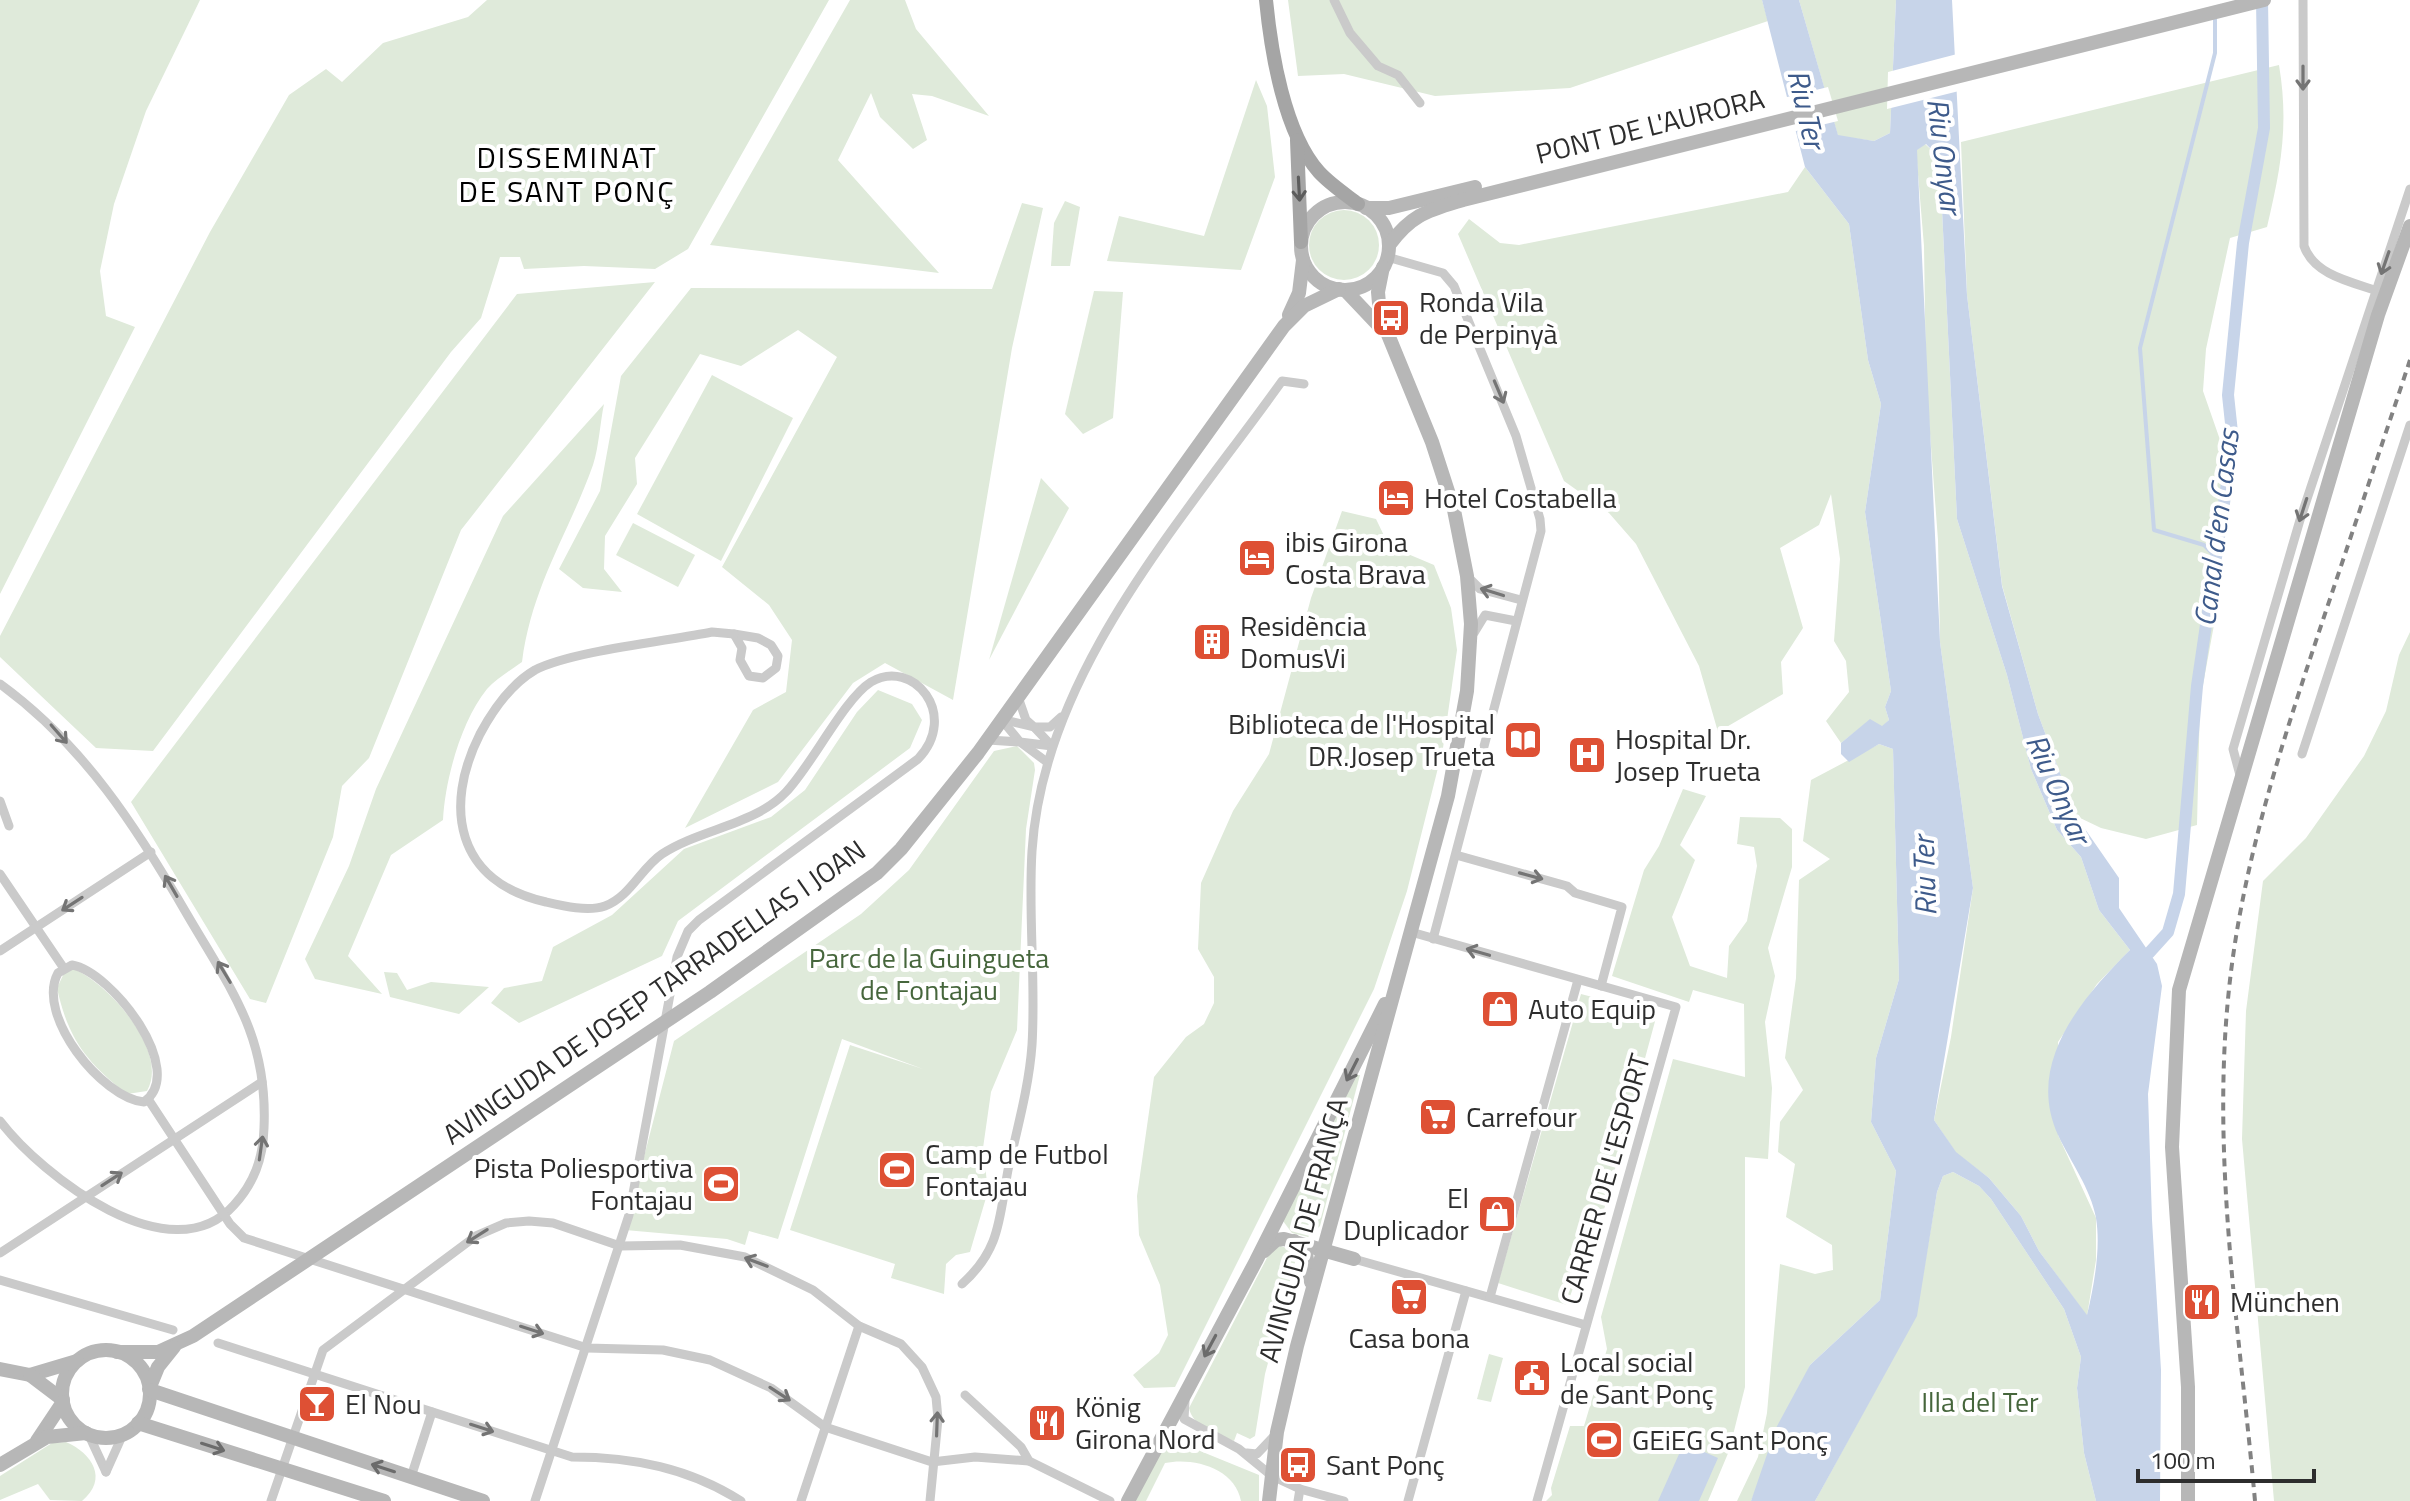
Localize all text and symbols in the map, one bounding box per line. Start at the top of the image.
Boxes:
one-way arrow [2295,64,2311,91]
water label: Riu Ter [1776,65,1839,156]
street label: PONT DE L'AURORA [1531,76,1769,175]
water label: Riu Onyar [1915,96,1975,220]
district label: DISSEMINAT DE SANT PONÇ [458,134,676,214]
one-way arrow [1292,175,1307,202]
one-way arrow [2376,250,2391,275]
place label: Ronda Vila de Perpinyà [1419,280,1558,355]
bus stop icon: Ronda Vila de Perpinyà [1370,297,1412,339]
one-way arrow [1492,379,1507,404]
water label: Canal d'en Casas [2181,425,2251,629]
place label: Hotel Costabella [1424,476,1616,519]
hotel icon: Hotel Costabella [1375,477,1417,519]
one-way arrow [2295,497,2310,522]
place label: ibis Girona Costa Brava [1285,520,1426,595]
hotel icon: ibis Girona Costa Brava [1236,537,1278,579]
one-way arrow [1480,584,1505,598]
place label: Residència DomusVi [1240,604,1367,679]
building icon: Residència DomusVi [1191,621,1233,663]
place label: Biblioteca de l'Hospital DR.Josep Trueta [1228,702,1495,777]
place label: Hospital Dr. Josep Trueta [1615,717,1761,792]
library icon: Biblioteca de l'Hospital DR.Josep Trueta [1502,719,1544,761]
one-way arrow [50,724,68,744]
water label: Riu Onyar [2014,726,2105,854]
hospital icon: Hospital Dr. Josep Trueta [1566,734,1608,776]
street label: AVINGUDA DE JOSEP TARRADELLAS I JOAN [433,828,874,1155]
water label: Riu Ter [1900,832,1948,917]
one-way arrow [1517,869,1543,884]
one-way arrow [163,874,178,898]
one-way arrow [61,896,83,912]
park label: Parc de la Guingueta de Fontajau [809,936,1049,1011]
one-way arrow [1466,944,1492,959]
one-way arrow [216,961,232,984]
place label: Auto Equip [1528,987,1656,1030]
shop icon: Auto Equip [1479,988,1521,1030]
street label: CARRER DE L'ESPORT [1548,1048,1661,1309]
one-way arrow [1344,1058,1359,1082]
street label: AVINGUDA DE FRANÇA [1246,1092,1359,1367]
place label: Carrefour [1466,1095,1577,1138]
supermarket icon: Carrefour [1417,1096,1459,1138]
place label: Camp de Futbol Fontajau [925,1132,1109,1207]
one-way arrow [254,1136,269,1162]
place label: Pista Poliesportiva Fontajau [474,1146,693,1221]
sports icon: Camp de Futbol Fontajau [876,1149,918,1191]
sports icon: Pista Poliesportiva Fontajau [700,1163,742,1205]
one-way arrow [100,1170,123,1186]
place label: El Duplicador [1343,1176,1469,1251]
shop icon: El Duplicador [1476,1193,1518,1235]
one-way arrow [466,1229,489,1245]
one-way arrow [744,1254,769,1268]
supermarket icon: Casa bona [1388,1276,1430,1318]
place label: München [2230,1280,2340,1323]
restaurant icon: München [2181,1281,2223,1323]
place label: Casa bona [1348,1316,1470,1359]
one-way arrow [519,1323,544,1338]
one-way arrow [1201,1333,1217,1357]
place label: Local social de Sant Ponç [1560,1340,1714,1415]
public building icon: Local social de Sant Ponç [1511,1357,1553,1399]
park label: Illa del Ter [1921,1380,2039,1423]
place label: El Nou [345,1382,422,1425]
bar icon: El Nou [296,1383,338,1425]
place label: König Girona Nord [1075,1385,1216,1460]
one-way arrow [768,1386,790,1403]
restaurant icon: König Girona Nord [1026,1402,1068,1444]
one-way arrow [930,1411,945,1438]
place label: GEiEG Sant Ponç [1632,1418,1828,1461]
sports icon: GEiEG Sant Ponç [1583,1419,1625,1461]
one-way arrow [470,1422,495,1437]
scale bar [2138,1433,2314,1483]
one-way arrow [199,1440,225,1455]
text: 100 m [2150,1442,2216,1478]
place label: Sant Ponç [1326,1443,1445,1486]
bus stop icon: Sant Ponç [1277,1444,1319,1486]
one-way arrow [370,1459,395,1474]

